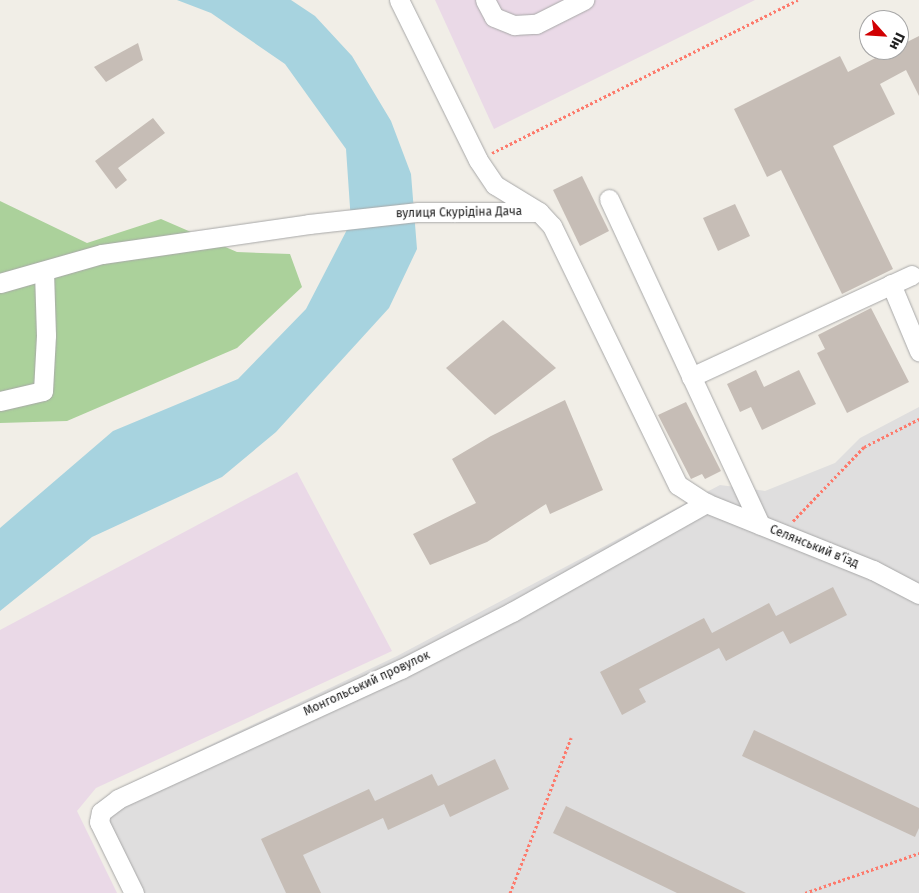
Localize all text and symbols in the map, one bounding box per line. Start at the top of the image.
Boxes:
north arrow [859,10,909,60]
text: Пн [886,30,909,53]
street label: вулиця Скурідіна Дача [396,205,522,221]
street label: Селянський вʼїзд [767,523,861,571]
street label: Монгольський провулок [302,648,432,720]

